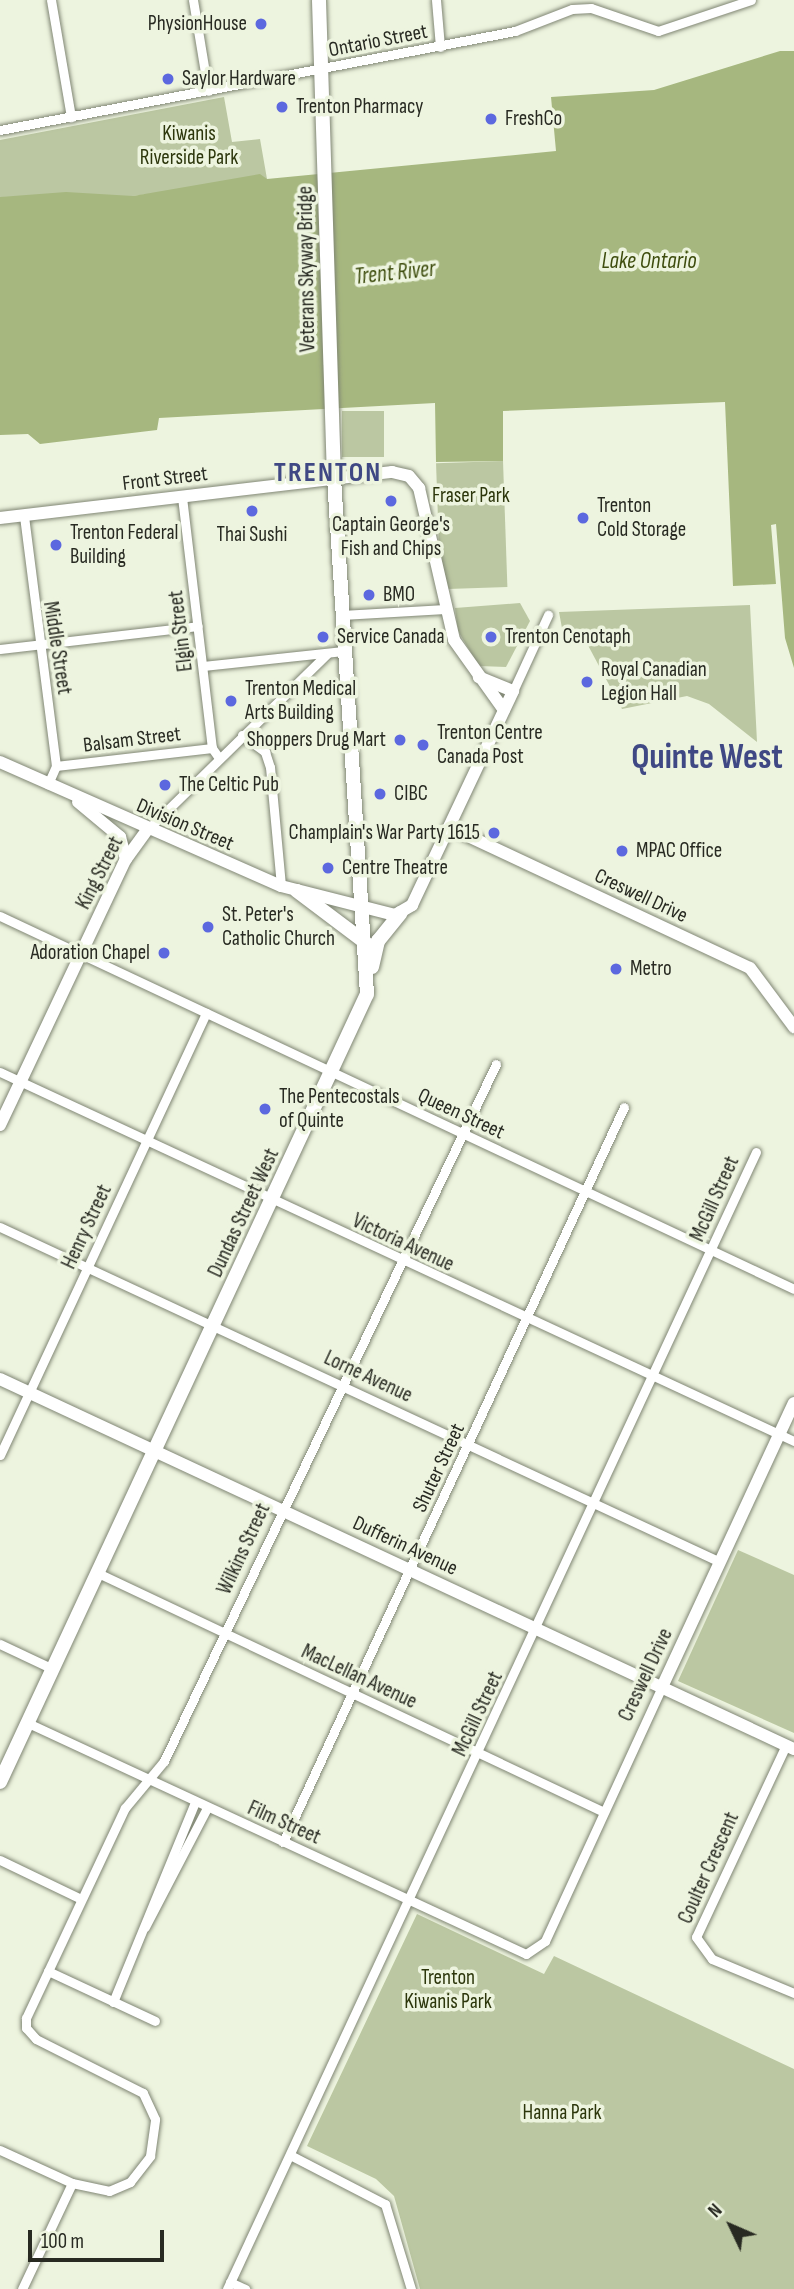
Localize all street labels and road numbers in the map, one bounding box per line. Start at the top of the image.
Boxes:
street label: Ontario Street [326,19,430,63]
street label: Veterans Skyway Bridge [293,186,321,352]
street label: Front Street [121,461,209,497]
street label: Elgin Street [164,589,198,673]
street label: Middle Street [37,600,77,696]
street label: Balsam Street [82,722,182,758]
street label: Division Street [133,793,237,857]
street label: King Street [71,832,129,914]
street label: Creswell Drive [590,864,692,928]
street label: Queen Street [414,1083,508,1145]
street label: Dundas Street West [203,1145,285,1281]
street label: McGill Street [685,1152,745,1246]
street label: Henry Street [57,1181,117,1273]
street label: Victoria Avenue [348,1208,458,1278]
street label: Lorne Avenue [320,1346,416,1408]
street label: Shuter Street [407,1420,471,1516]
street label: Wilkins Street [212,1499,276,1599]
street label: Dufferin Avenue [349,1511,461,1581]
street label: Creswell Drive [614,1624,678,1726]
street label: MacLellan Avenue [297,1639,421,1715]
street label: McGill Street [447,1668,509,1760]
street label: Film Street [244,1796,324,1850]
street label: Coulter Crescent [673,1808,745,1928]

